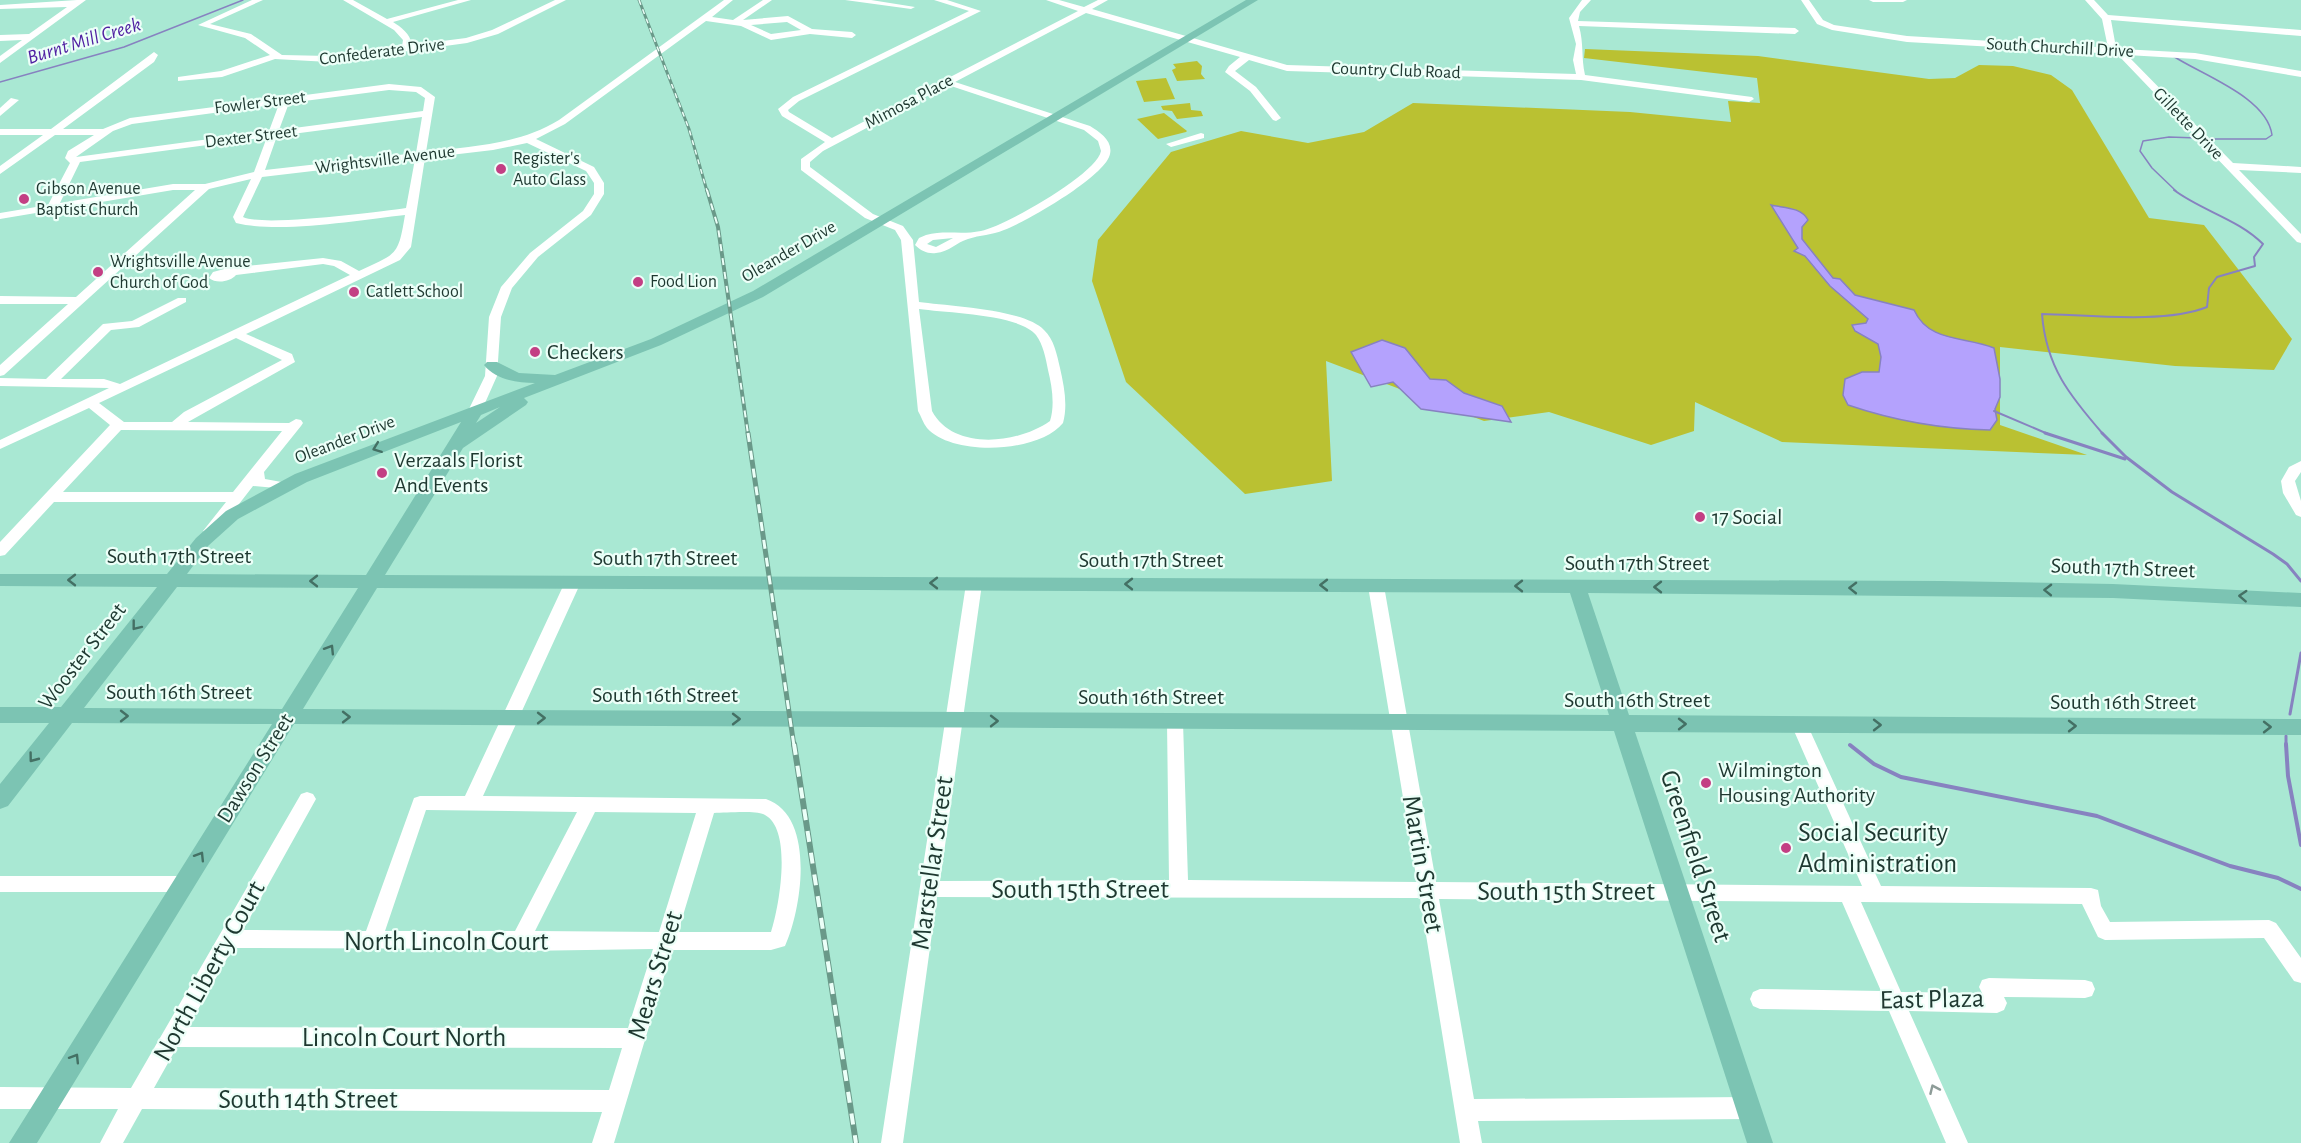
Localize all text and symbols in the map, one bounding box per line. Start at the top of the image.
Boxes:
water label: Burnt Mill Creek [25,14,143,68]
street label: Confederate Drive [318,35,446,69]
street label: South Churchill Drive [1986,35,2134,61]
street label: Country Club Road [1331,60,1461,82]
street label: Mimosa Place [862,71,956,133]
street label: Gillette Drive [2149,85,2227,163]
street label: Fowler Street [213,88,307,118]
street label: Dexter Street [204,122,298,152]
street label: Wrightsville Avenue [314,143,456,177]
place label: Register's Auto Glass [513,150,586,189]
marker: Register's Auto Glass [494,162,508,176]
place label: Gibson Avenue Baptist Church [36,180,140,219]
marker: Gibson Avenue Baptist Church [17,192,31,206]
street label: Oleander Drive [739,218,839,286]
place label: Wrightsville Avenue Church of God [110,253,251,292]
marker: Wrightsville Avenue Church of God [91,265,105,279]
place label: Food Lion [650,273,717,291]
marker: Food Lion [631,275,645,289]
place label: Catlett School [366,283,463,301]
marker: Catlett School [347,285,361,299]
place label: Checkers [547,341,624,363]
marker: Checkers [528,345,542,359]
street label: Oleander Drive [293,413,397,467]
one-way arrow [372,441,382,454]
place label: Verzaals Florist And Events [394,449,522,496]
marker: Verzaals Florist And Events [375,466,389,480]
place label: 17 Social [1712,506,1783,528]
marker: 17 Social [1693,510,1707,524]
street label: South 17th Street [107,545,251,567]
street label: South 17th Street [593,547,737,569]
street label: South 17th Street [1079,549,1223,571]
street label: South 17th Street [1565,552,1709,574]
street label: South 17th Street [2050,554,2196,582]
one-way arrow [67,574,76,586]
one-way arrow [309,575,318,587]
one-way arrow [929,577,938,589]
one-way arrow [1124,578,1133,590]
one-way arrow [1319,579,1328,591]
one-way arrow [1514,580,1523,592]
one-way arrow [1653,581,1662,593]
one-way arrow [1848,582,1857,594]
one-way arrow [2043,583,2052,596]
one-way arrow [2238,590,2247,603]
street label: Wooster Street [34,599,130,713]
one-way arrow [132,619,143,630]
one-way arrow [322,645,333,656]
street label: South 16th Street [106,681,252,703]
street label: South 16th Street [592,684,738,706]
street label: South 16th Street [1078,686,1224,708]
street label: South 16th Street [1564,689,1710,711]
street label: South 16th Street [2050,691,2196,713]
street label: Dawson Street [213,709,297,827]
one-way arrow [119,710,128,722]
one-way arrow [341,711,350,723]
one-way arrow [536,712,545,724]
one-way arrow [731,713,740,725]
one-way arrow [989,714,998,727]
one-way arrow [1677,718,1686,730]
one-way arrow [1872,719,1881,731]
one-way arrow [2067,720,2076,732]
one-way arrow [2262,721,2271,733]
one-way arrow [29,751,40,762]
place label: Wilmington Housing Authority [1718,759,1876,806]
street label: Greenfield Street [1656,767,1737,946]
street label: Marstellar Street [906,774,958,951]
marker: Wilmington Housing Authority [1699,776,1713,790]
street label: Martin Street [1398,793,1448,935]
place label: Social Security Administration [1798,819,1957,877]
marker: Social Security Administration [1779,841,1793,855]
one-way arrow [192,852,204,862]
street label: North Liberty Court [148,876,271,1066]
street label: South 15th Street [991,876,1169,903]
street label: South 15th Street [1477,878,1655,905]
street label: Mears Street [623,908,687,1042]
street label: North Lincoln Court [344,928,549,955]
street label: East Plaza [1879,985,1985,1013]
street label: Lincoln Court North [302,1024,506,1051]
one-way arrow [67,1054,79,1064]
one-way arrow [1929,1085,1941,1096]
street label: South 14th Street [218,1086,398,1113]

